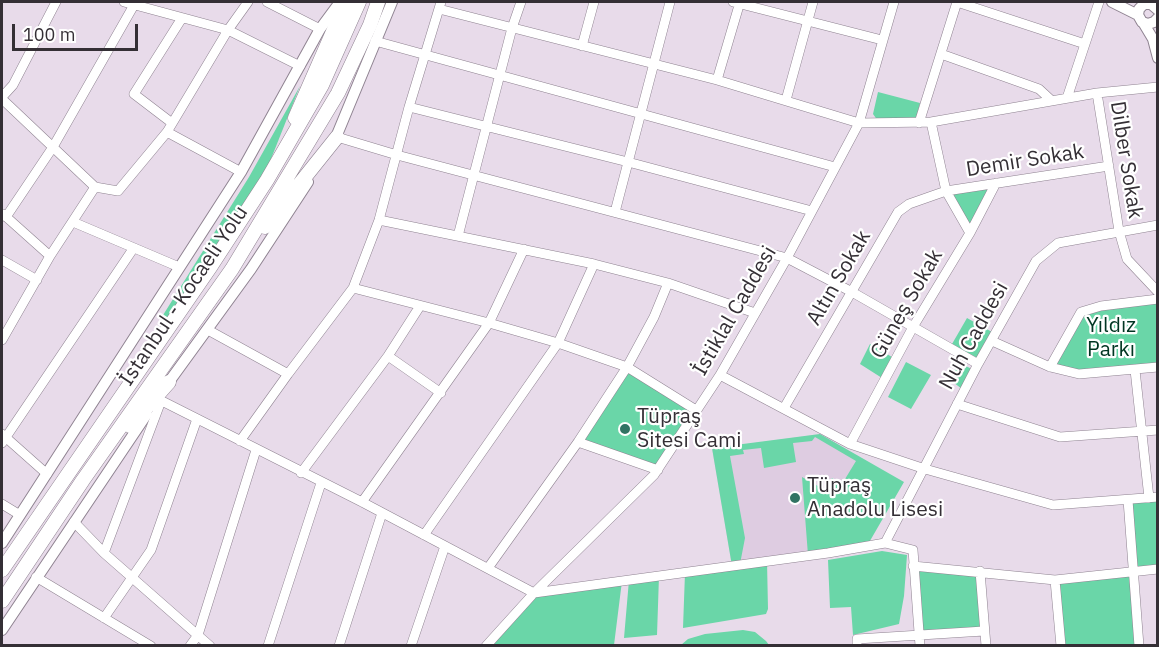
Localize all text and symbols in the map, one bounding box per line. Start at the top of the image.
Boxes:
scale bar [15,12,141,50]
text: 100 m [23,23,75,46]
street label: Dilber Sokak [1104,99,1148,221]
street label: Demir Sokak [964,139,1086,183]
street label: İstanbul - Kocaeli Yolu [114,201,254,391]
street label: Altın Sokak [802,226,876,330]
street label: İstiklal Caddesi [688,242,782,380]
street label: Güneş Sokak [865,245,949,363]
street label: Nuh Caddesi [934,278,1014,394]
park label: Yıldız Parkı [1086,313,1136,363]
place label: Tüpraş Sitesi Cami [637,404,742,454]
marker: Tüpraş Sitesi Cami [618,422,632,436]
place label: Tüpraş Anadolu Lisesi [807,473,943,523]
marker: Tüpraş Anadolu Lisesi [788,491,802,505]

